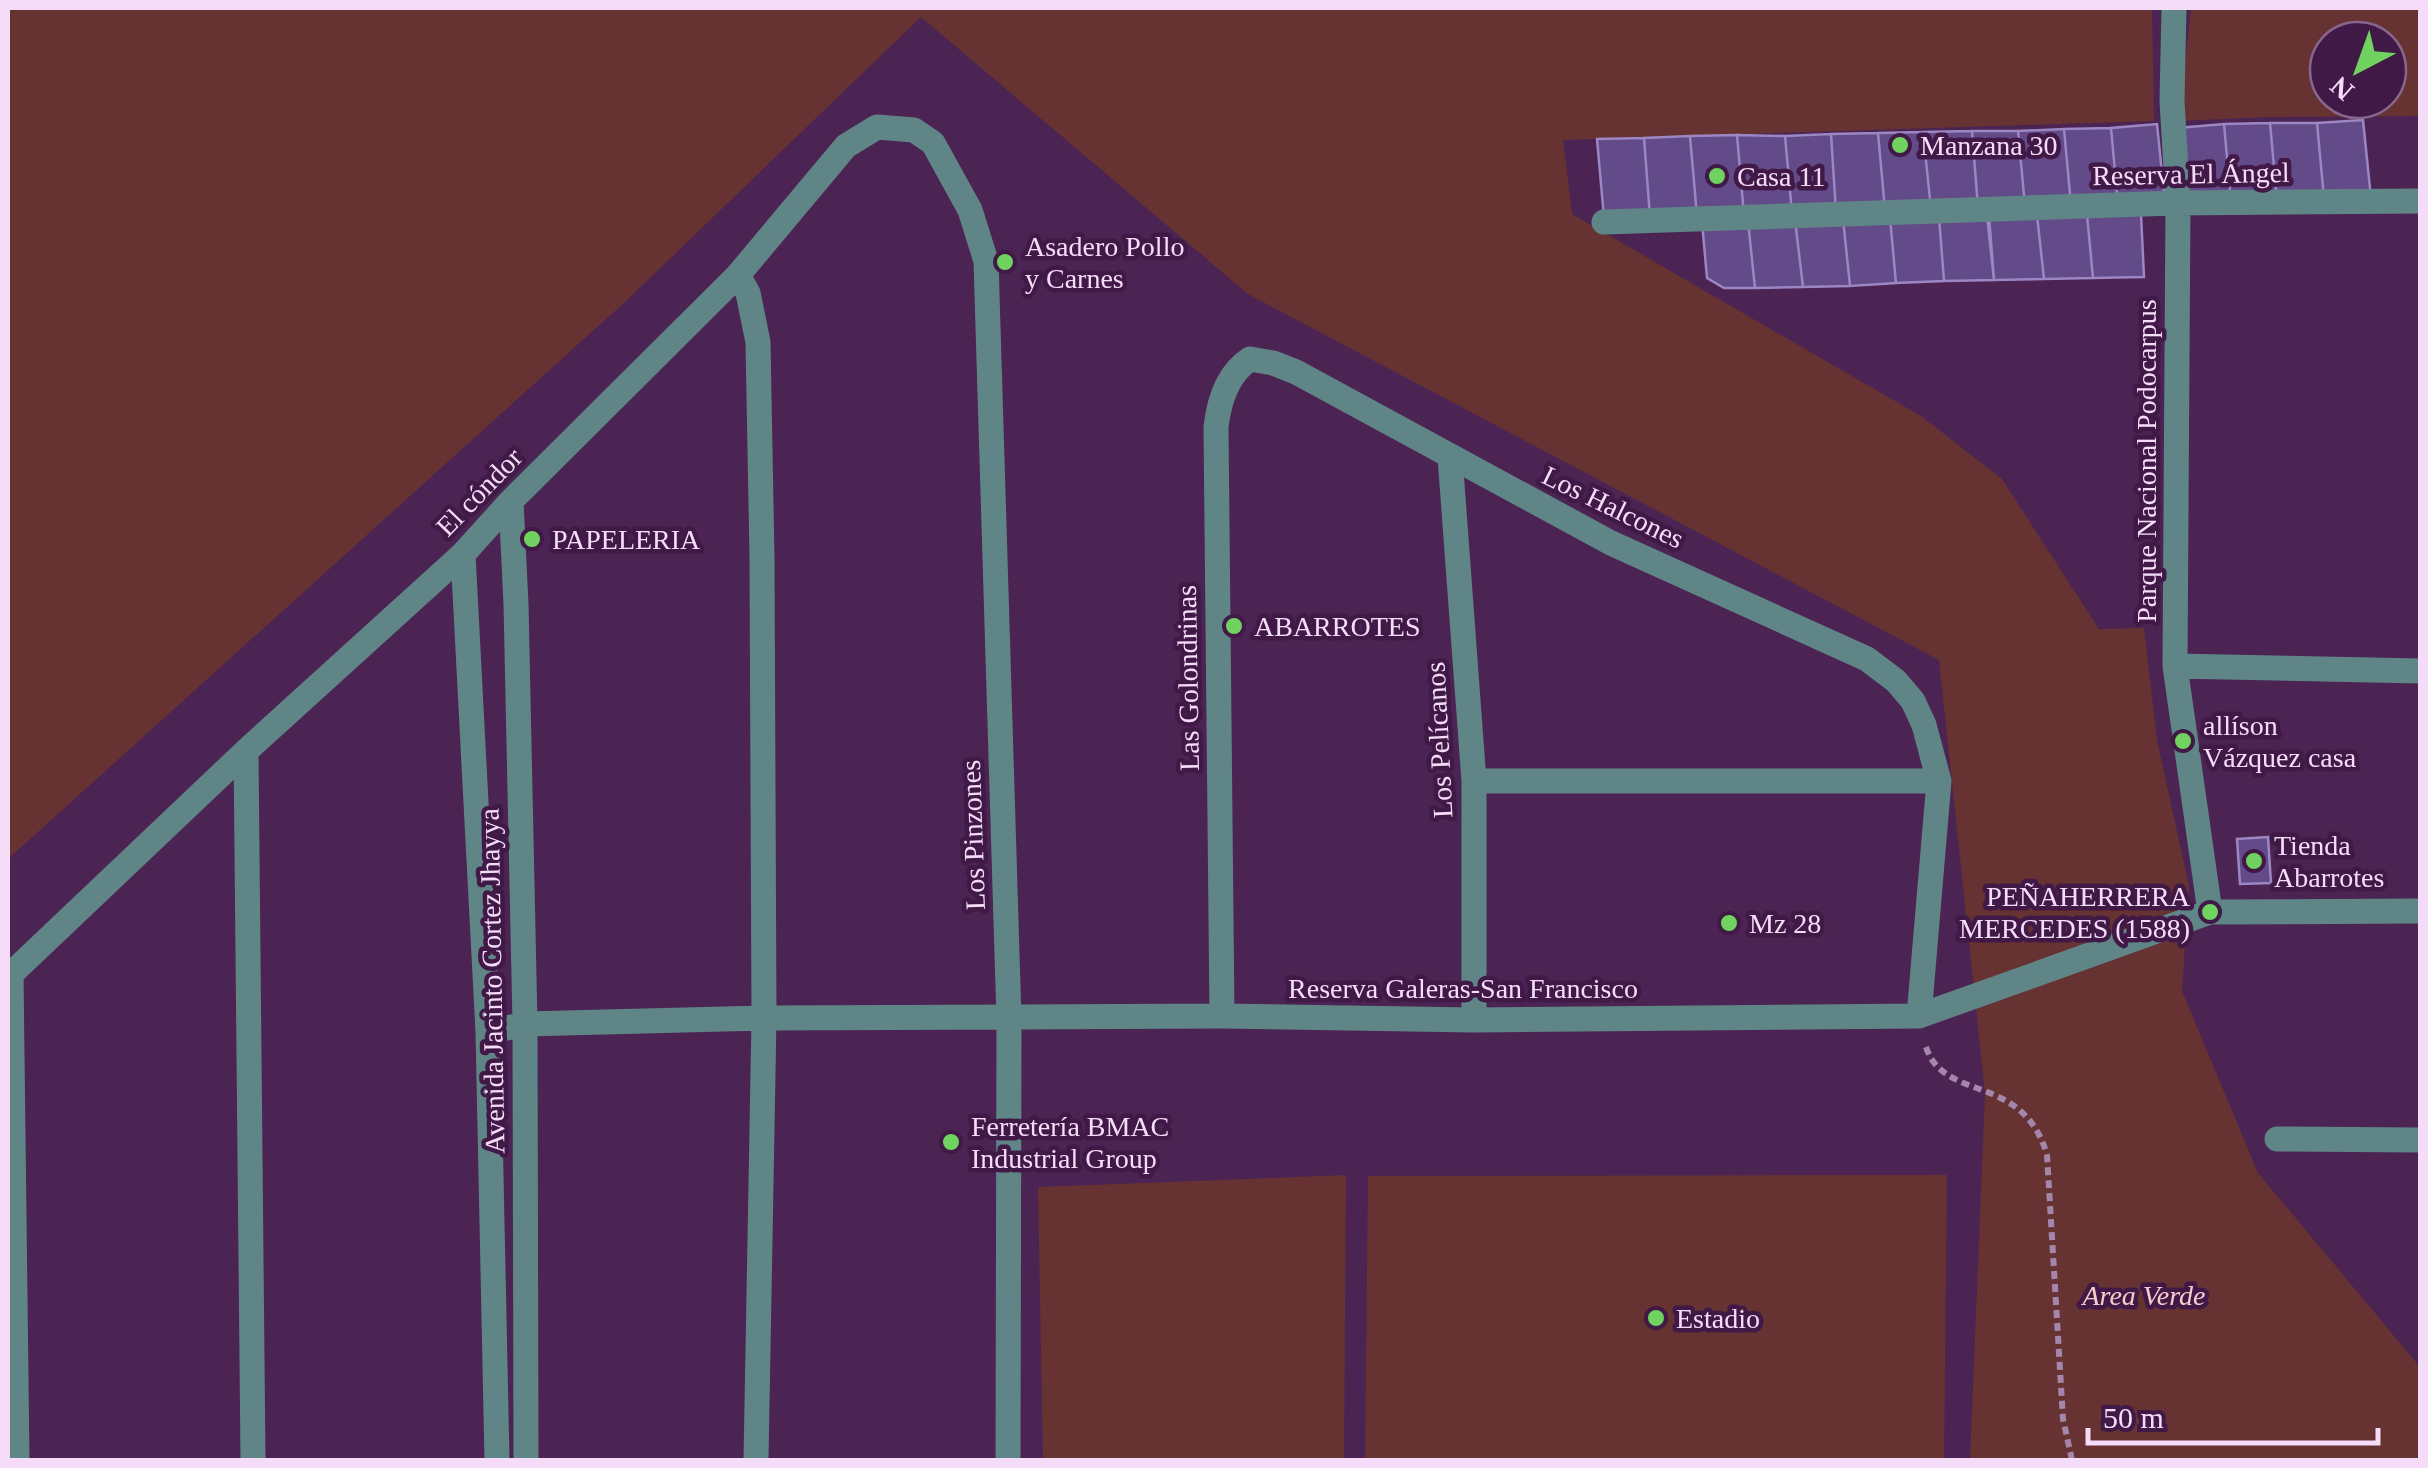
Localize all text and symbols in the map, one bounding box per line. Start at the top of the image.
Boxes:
north arrow [2308,20,2408,120]
text: N [2324,70,2360,107]
place label: Manzana 30 [1920,130,2058,161]
marker: Manzana 30 [1889,134,1911,156]
street label: Reserva El Ángel [2092,157,2290,191]
place label: Casa 11 [1737,161,1825,192]
marker: Casa 11 [1706,165,1728,187]
place label: Asadero Pollo y Carnes [1025,231,1184,294]
marker: Asadero Pollo y Carnes [994,251,1016,273]
street label: Parque Nacional Podocarpus [2131,299,2162,623]
street label: El cóndor [430,441,529,542]
street label: Los Halcones [1537,459,1689,555]
place label: PAPELERIA [552,524,701,555]
marker: PAPELERIA [521,528,543,550]
street label: Las Golondrinas [1171,585,1205,771]
place label: ABARROTES [1254,611,1420,642]
marker: ABARROTES [1223,615,1245,637]
street label: Los Pelícanos [1419,661,1459,819]
place label: allíson Vázquez casa [2203,710,2357,773]
marker: allíson Vázquez casa [2172,730,2194,752]
street label: Los Pinzones [955,759,991,911]
street label: Avenida Jacinto Cortez Jhayya [473,807,511,1154]
place label: Tienda Abarrotes [2274,830,2384,893]
marker: Tienda Abarrotes [2243,850,2265,872]
place label: PEÑAHERRERA MERCEDES (1588) [1959,881,2191,944]
marker: PEÑAHERRERA MERCEDES (1588) [2199,901,2221,923]
place label: Mz 28 [1749,908,1821,939]
marker: Mz 28 [1718,912,1740,934]
street label: Reserva Galeras-San Francisco [1288,973,1638,1004]
place label: Ferretería BMAC Industrial Group [971,1111,1169,1174]
marker: Ferretería BMAC Industrial Group [940,1131,962,1153]
park label: Area Verde [2080,1280,2206,1311]
place label: Estadio [1676,1303,1760,1334]
marker: Estadio [1645,1307,1667,1329]
scale bar [2088,1383,2378,1445]
text: 50 m [2103,1401,2164,1434]

